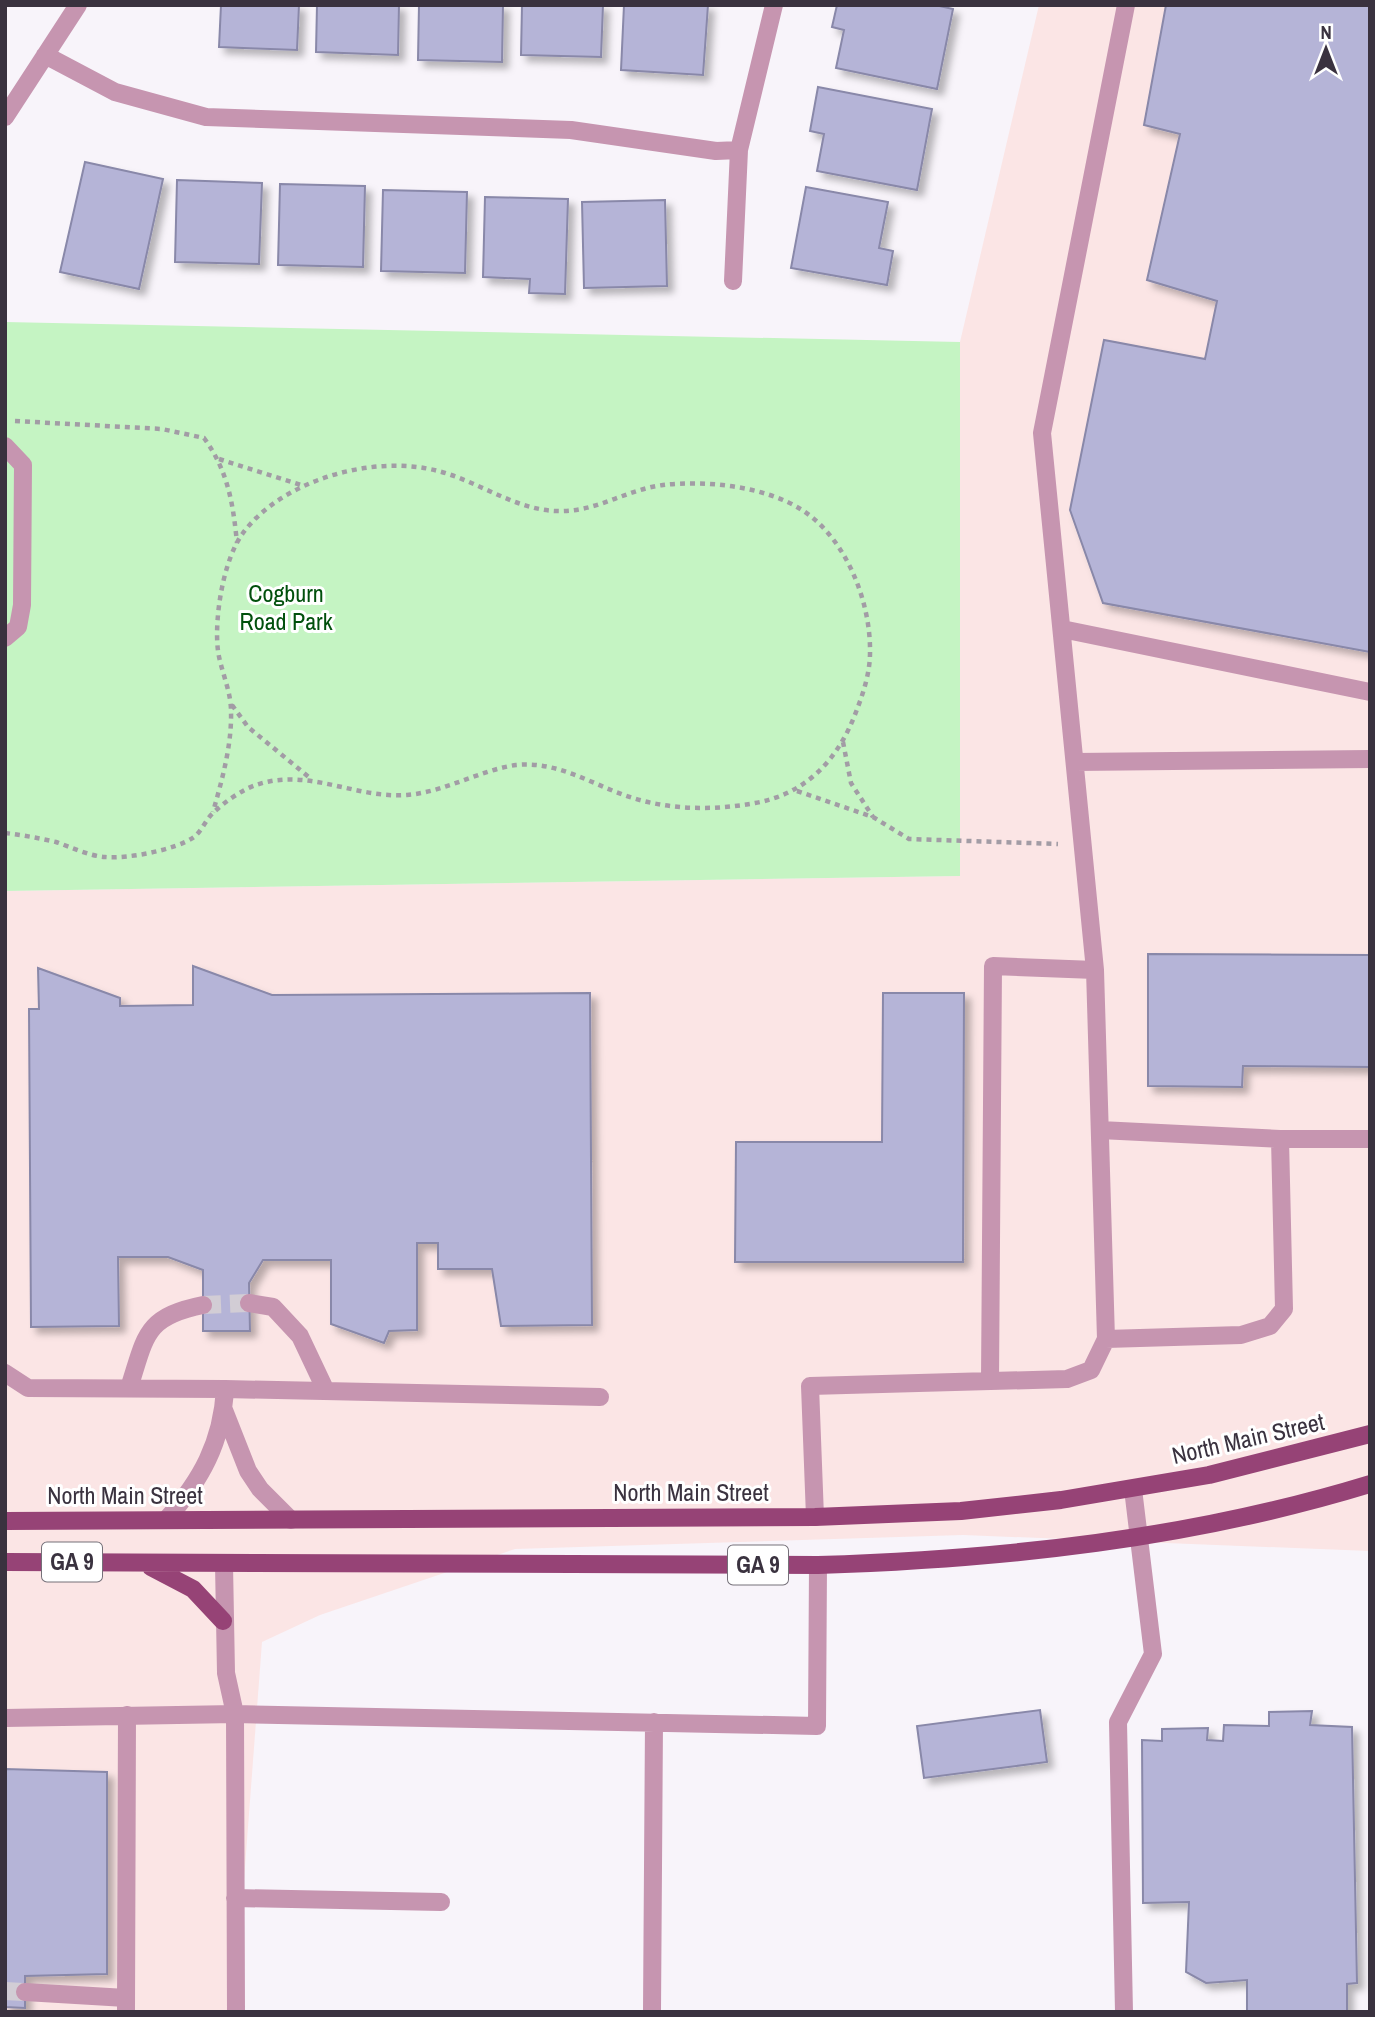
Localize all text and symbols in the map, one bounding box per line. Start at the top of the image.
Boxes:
north arrow [1291,14,1361,84]
text: N [1320,19,1332,45]
park label: Cogburn Road Park [240,577,333,637]
street label: North Main Street [1169,1405,1328,1471]
street label: North Main Street [613,1476,769,1508]
street label: North Main Street [47,1479,203,1511]
road number: GA 9 [42,1542,102,1582]
road number: GA 9 [728,1546,788,1584]

